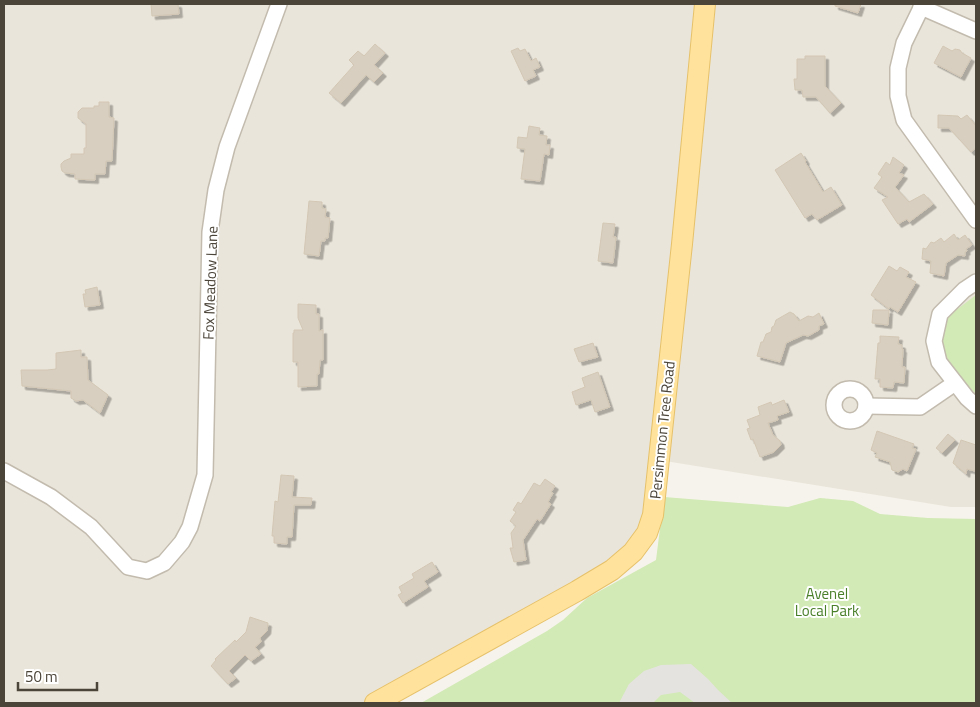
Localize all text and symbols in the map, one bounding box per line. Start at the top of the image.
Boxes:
street label: Fox Meadow Lane [197,226,223,340]
street label: Persimmon Tree Road [643,360,681,500]
park label: Avenel Local Park [795,582,859,622]
scale bar [18,660,96,692]
text: 50 m [25,665,58,688]

